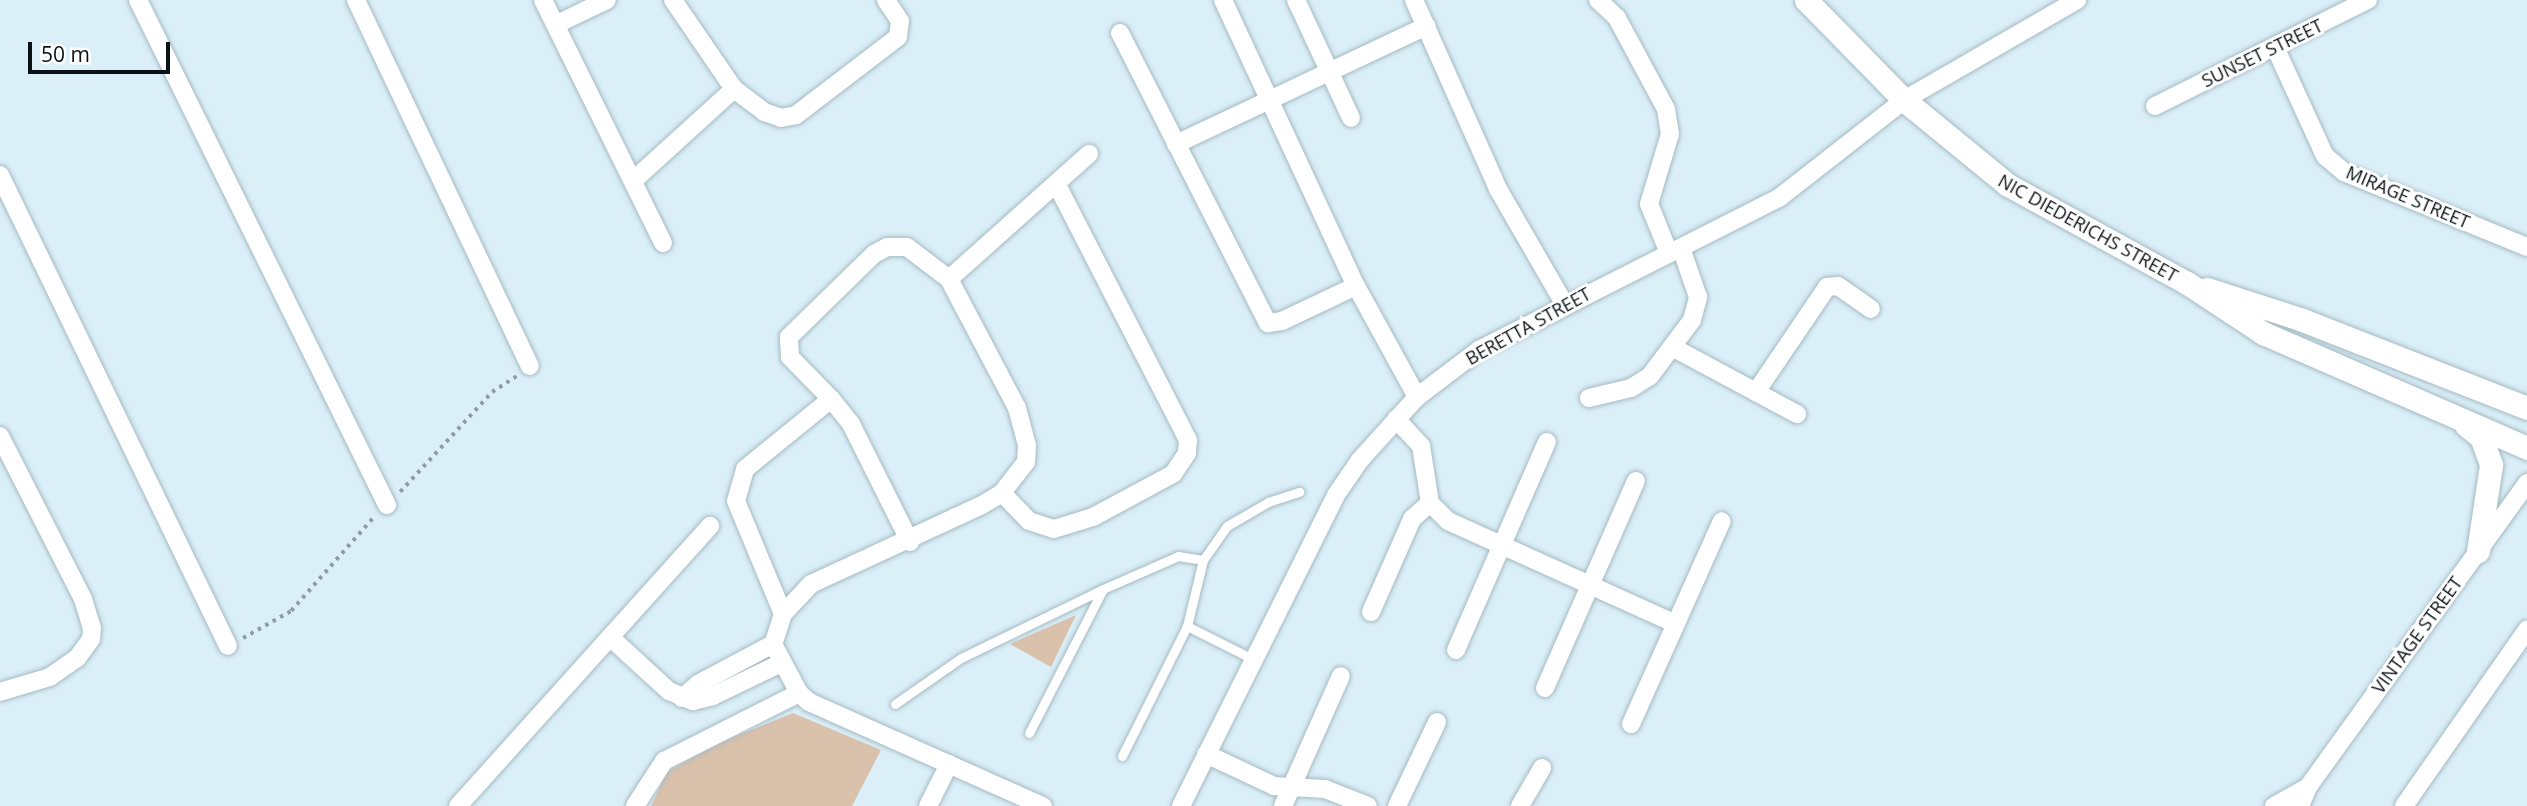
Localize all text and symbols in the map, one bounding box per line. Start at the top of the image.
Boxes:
street label: SUNSET STREET [2198,14,2326,92]
scale bar [32,28,173,72]
text: 50 m [41,40,90,68]
street label: MIRAGE STREET [2343,161,2473,233]
street label: NIC DIEDERICHS STREET [1994,170,2182,286]
street label: BERETTA STREET [1462,283,1594,369]
street label: VINTAGE STREET [2367,572,2467,698]

